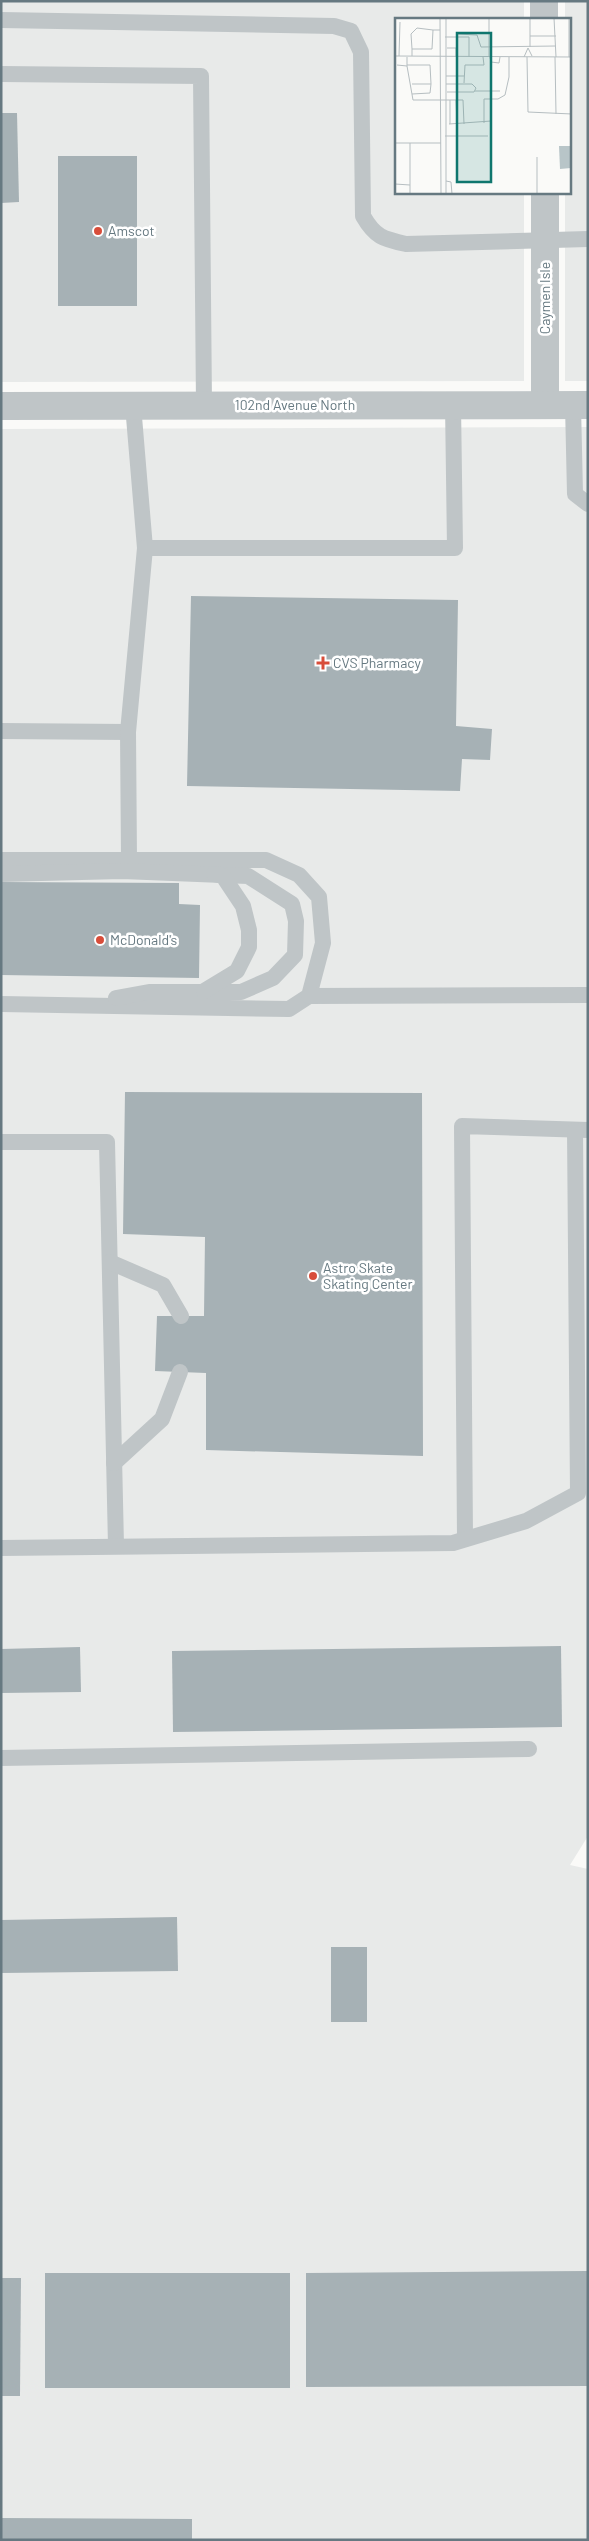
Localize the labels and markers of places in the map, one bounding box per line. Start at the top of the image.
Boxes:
place label: Amscot [108,222,155,239]
marker: Amscot [92,225,104,237]
place label: CVS Pharmacy [333,654,422,671]
marker: CVS Pharmacy [317,657,329,669]
place label: McDonald's [110,931,178,948]
marker: McDonald's [94,934,106,946]
place label: Astro Skate Skating Center [323,1259,413,1292]
marker: Astro Skate Skating Center [307,1270,319,1282]

